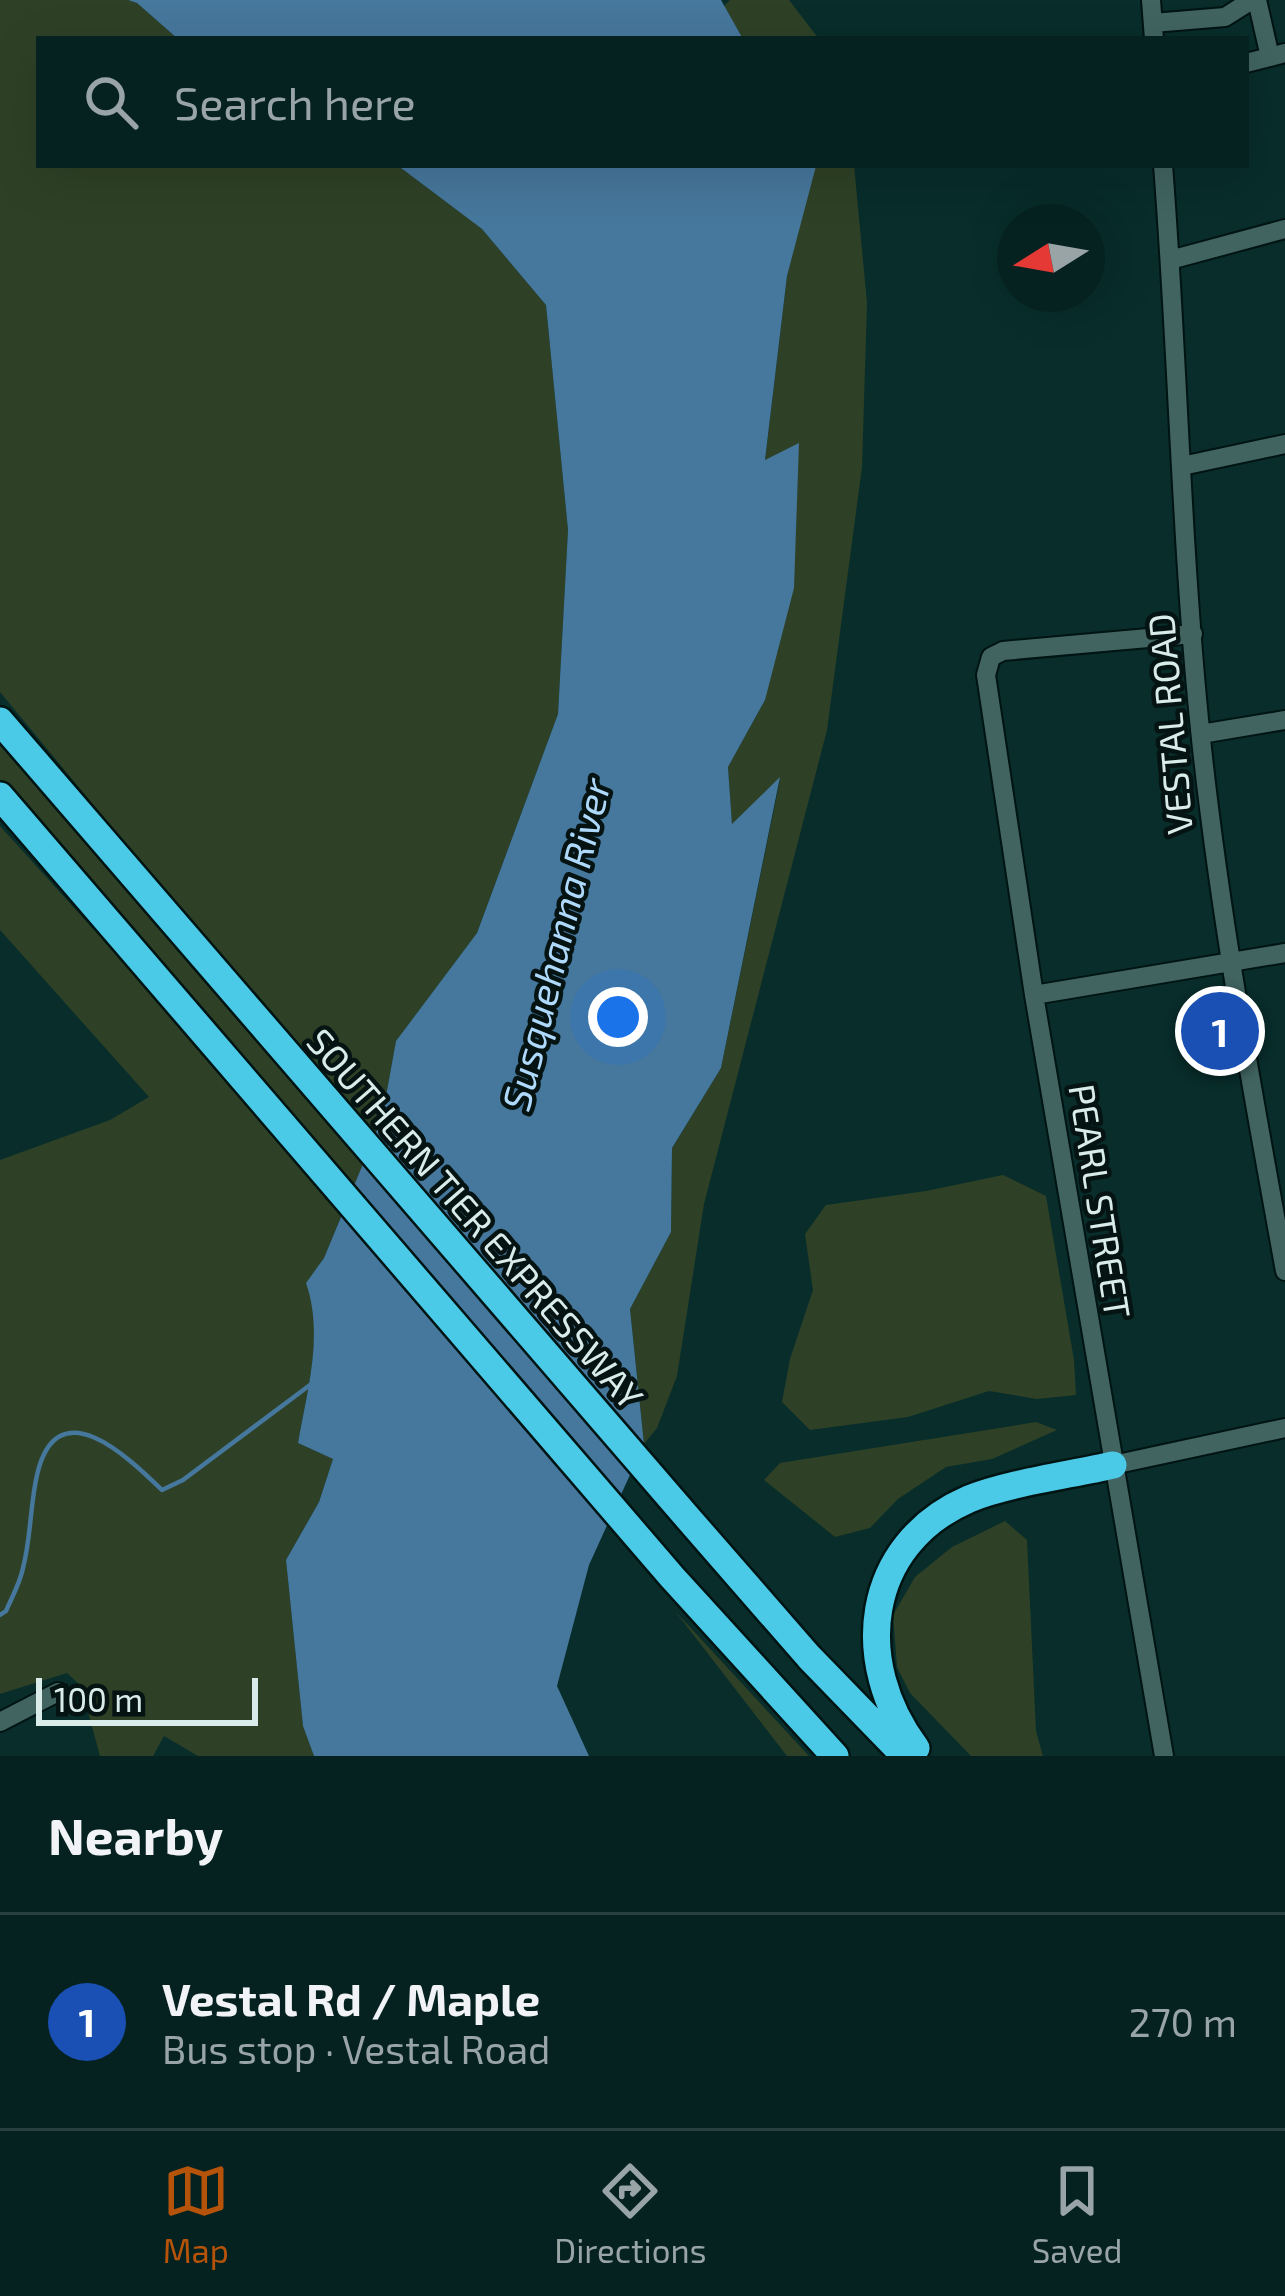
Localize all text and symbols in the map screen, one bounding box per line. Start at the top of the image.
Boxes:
search box [36,36,1249,168]
icon: search [78,69,144,135]
text: Search here [174,75,416,129]
north arrow [997,204,1105,312]
street label: VESTAL ROAD [1138,612,1200,836]
water label: Susquehanna River [491,772,619,1115]
pin: 1 [1181,986,1259,1076]
your location [588,987,648,1047]
street label: SOUTHERN TIER EXPRESSWAY [299,1019,653,1417]
street label: PEARL STREET [1061,1081,1141,1321]
scale bar [36,1672,258,1725]
text: 100 m [54,1679,143,1719]
text: Nearby [48,1804,223,1865]
text: Vestal Rd / Maple [162,1971,540,2025]
text: 1 [79,1998,95,2045]
text: 270 m [1129,1998,1237,2045]
text: Bus stop · Vestal Road [162,2025,550,2072]
tab: Map [163,2158,229,2270]
tab: Directions [554,2158,706,2270]
tab: Saved [1032,2158,1122,2270]

